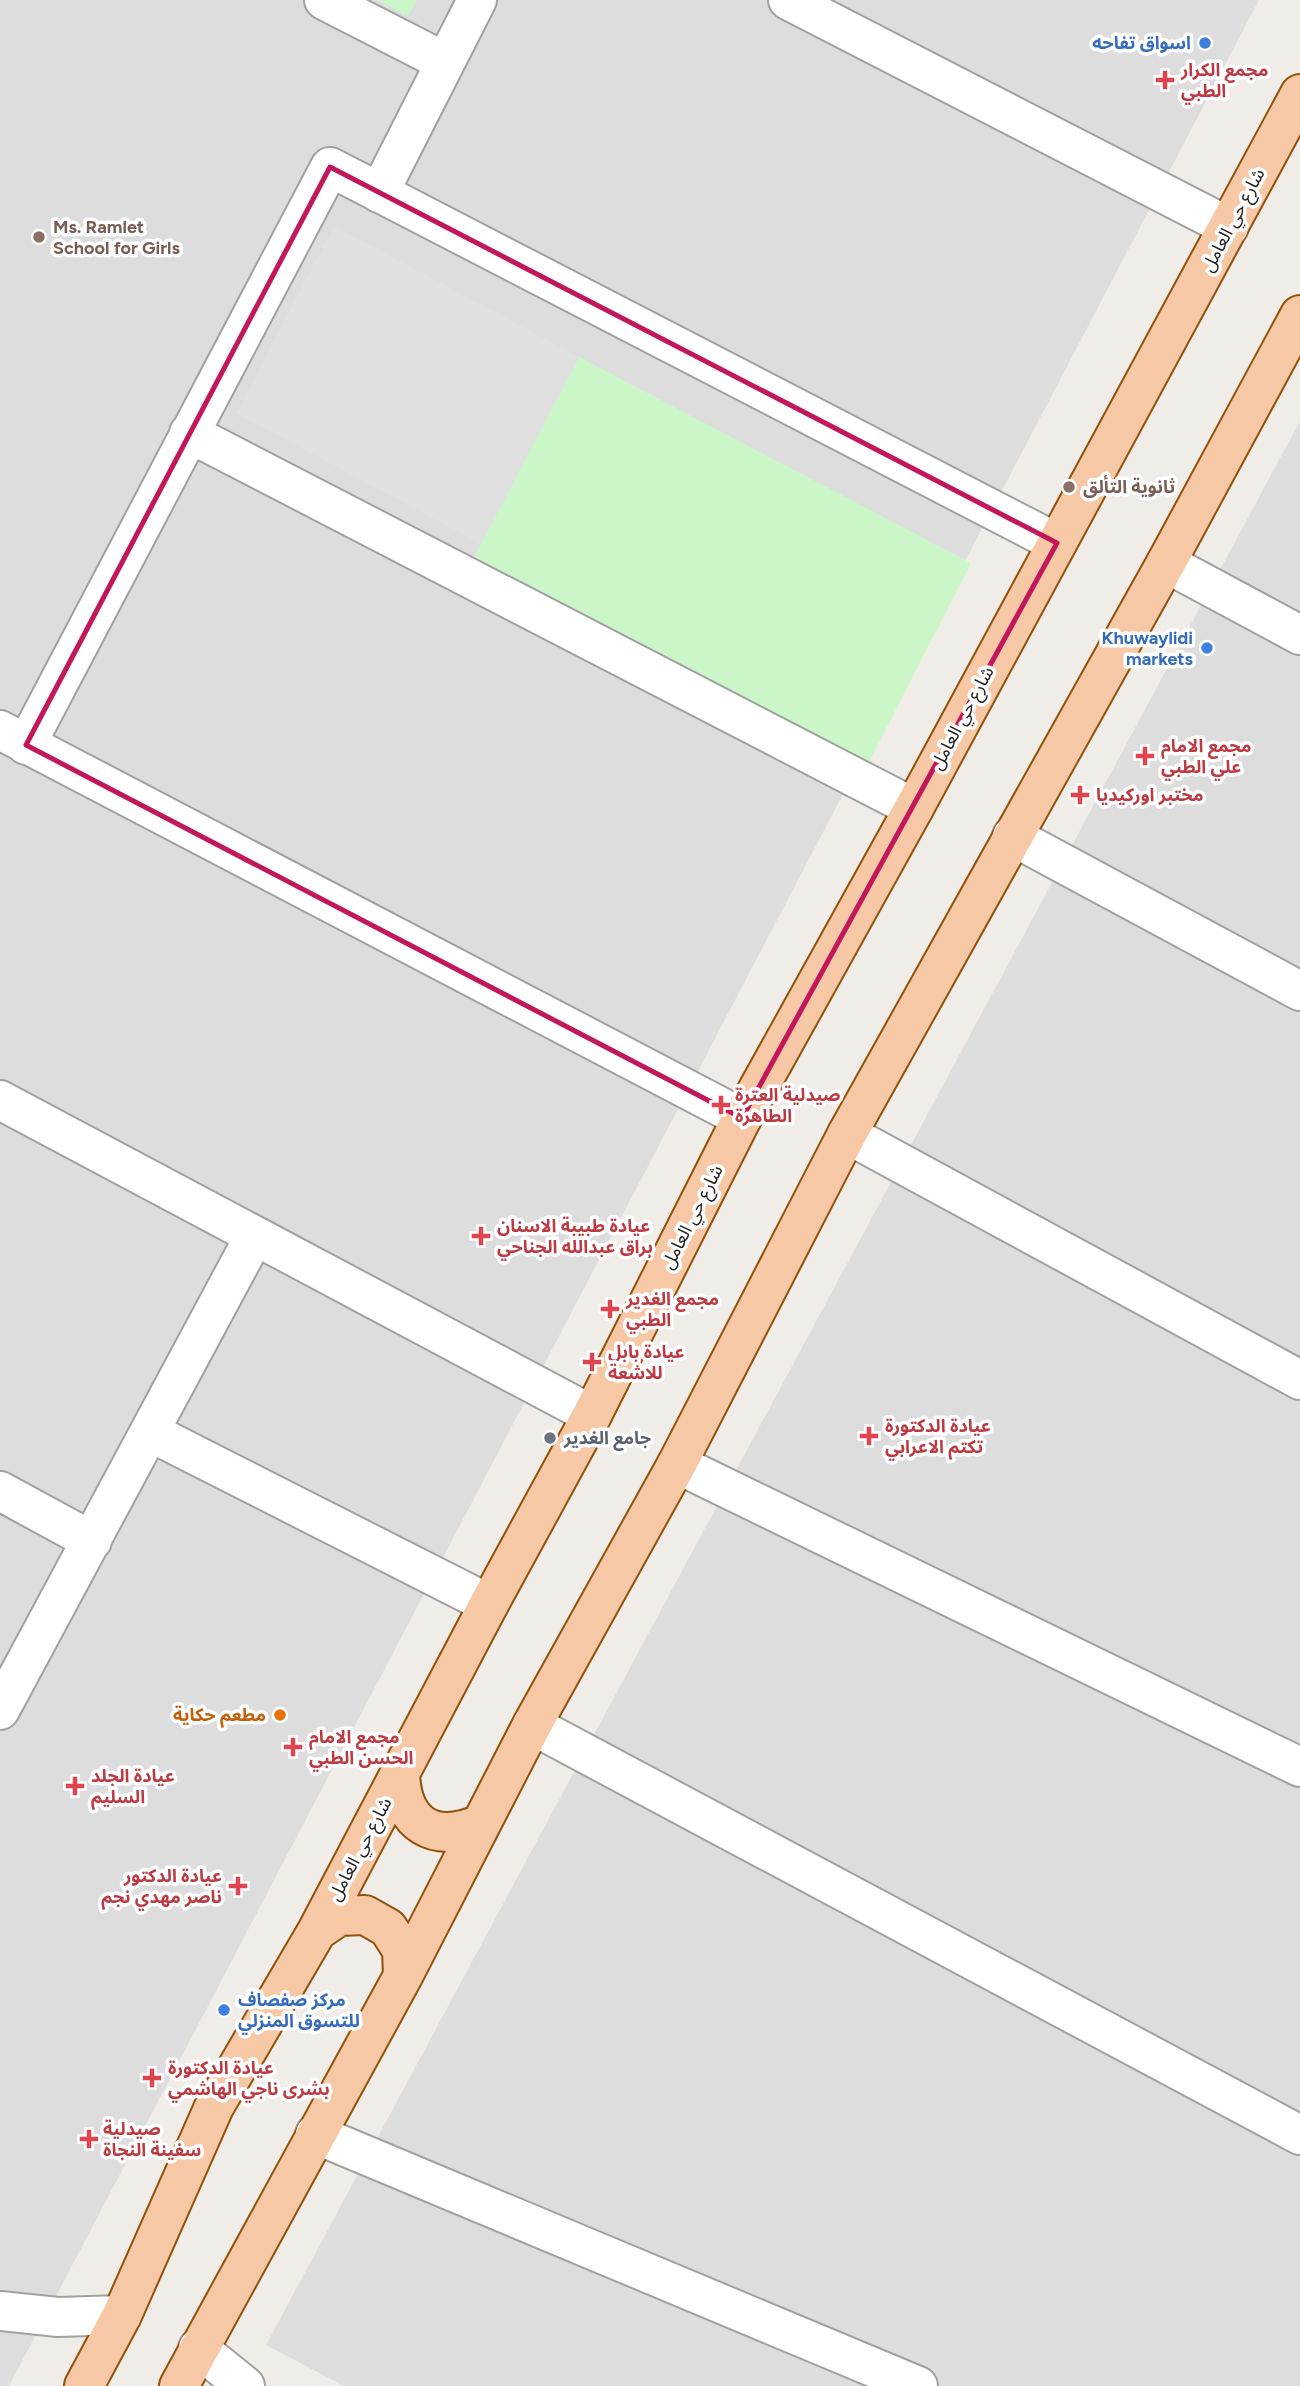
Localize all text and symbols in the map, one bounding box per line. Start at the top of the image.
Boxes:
place label: اسواق تفاحه [1092,32,1191,54]
marker: اسواق تفاحه [1197,35,1213,51]
place label: مجمع الكرار الطبي [1180,59,1268,105]
marker: مجمع الكرار الطبي [1155,70,1175,90]
street label: شارع حي العامل [1197,165,1272,277]
place label: Ms. Ramlet School for Girls [53,216,180,259]
marker: Ms. Ramlet School for Girls [31,229,47,245]
place label: ثانوية التألق [1083,474,1175,498]
marker: ثانوية التألق [1061,479,1077,495]
place label: Khuwaylidi markets [1102,627,1194,670]
marker: Khuwaylidi markets [1199,640,1215,656]
street label: شارع حي العامل [926,663,1001,775]
place label: مجمع الامام علي الطبي [1161,735,1251,781]
marker: مجمع الامام علي الطبي [1135,746,1155,766]
place label: مختبر اوركيديا [1096,784,1203,806]
marker: مختبر اوركيديا [1070,785,1090,805]
place label: صيدلية العترة الطاهرة [735,1084,841,1127]
marker: صيدلية العترة الطاهرة [713,1097,729,1113]
street label: شارع حي العامل [656,1161,730,1274]
place label: عيادة طبيبة الاسنان براق عبدالله الجناحي [497,1215,653,1261]
marker: عيادة طبيبة الاسنان براق عبدالله الجناحي [471,1226,491,1246]
place label: مجمع الغدير الطبي [625,1288,719,1334]
marker: مجمع الغدير الطبي [600,1299,620,1319]
place label: عيادة بابل للاشعة [608,1341,685,1384]
marker: عيادة بابل للاشعة [582,1352,602,1372]
place label: عيادة الدكتورة تكتم الاعرابي [885,1415,991,1461]
marker: عيادة الدكتورة تكتم الاعرابي [859,1426,879,1446]
place label: جامع الغدير [563,1427,651,1451]
marker: جامع الغدير [542,1430,558,1446]
place label: مطعم حكاية [173,1704,266,1728]
marker: مطعم حكاية [272,1707,288,1723]
place label: مجمع الامام الحسن الطبي [309,1726,413,1772]
marker: مجمع الامام الحسن الطبي [283,1737,303,1757]
place label: عيادة الجلد السليم [91,1765,175,1810]
marker: عيادة الجلد السليم [65,1776,85,1796]
street label: شارع حي العامل [324,1794,399,1906]
place label: عيادة الدكتور ناصر مهدي نجم [101,1865,222,1911]
marker: عيادة الدكتور ناصر مهدي نجم [228,1876,248,1896]
place label: مركز صفصاف للتسوق المنزلي [238,1989,360,2035]
marker: مركز صفصاف للتسوق المنزلي [216,2002,232,2018]
place label: عيادة الدكتورة بشرى ناجي الهاشمي [168,2057,330,2103]
marker: عيادة الدكتورة بشرى ناجي الهاشمي [142,2068,162,2088]
place label: صيدلية سفينة النجاة [103,2118,201,2161]
marker: صيدلية سفينة النجاة [81,2131,97,2147]

